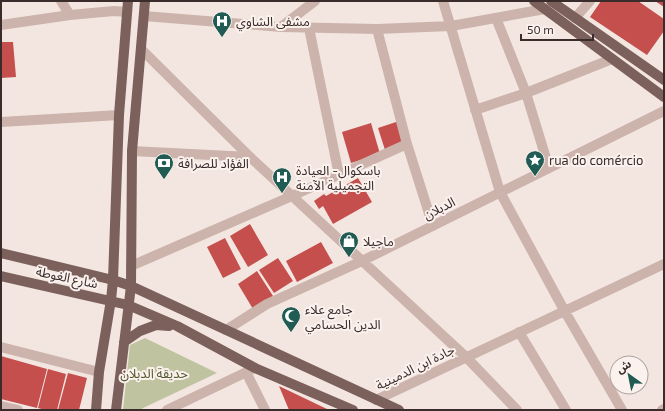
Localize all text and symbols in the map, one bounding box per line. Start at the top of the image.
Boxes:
hospital icon: مشفى الشاوي [211,10,233,38]
place label: مشفى الشاوي [236,13,310,32]
scale bar [521,16,593,42]
text: 50 m [527,22,554,36]
place icon: rua do comércio [524,149,546,177]
bank icon: الفؤاد للصرافة [153,152,175,180]
place label: rua do comércio [549,152,643,168]
place label: الفؤاد للصرافة [178,155,249,171]
place label: باسكوال- العيادة التجميلية الآمنة [296,162,380,193]
hospital icon: باسكوال- العيادة التجميلية الآمنة [271,166,293,194]
street label: الدبلان [420,193,458,224]
shop icon: ماجيلا [338,230,360,258]
place label: ماجيلا [363,233,394,249]
street label: شارع الغوطة [34,263,99,294]
place label: جامع علاء الدين الحسامي [305,301,381,335]
mosque icon: جامع علاء الدين الحسامي [280,305,302,333]
street label: جادة ابن الدمينية [373,341,458,394]
north arrow [609,355,649,395]
text: ش [613,357,634,377]
park label: حديقة الدبلان [120,365,188,382]

